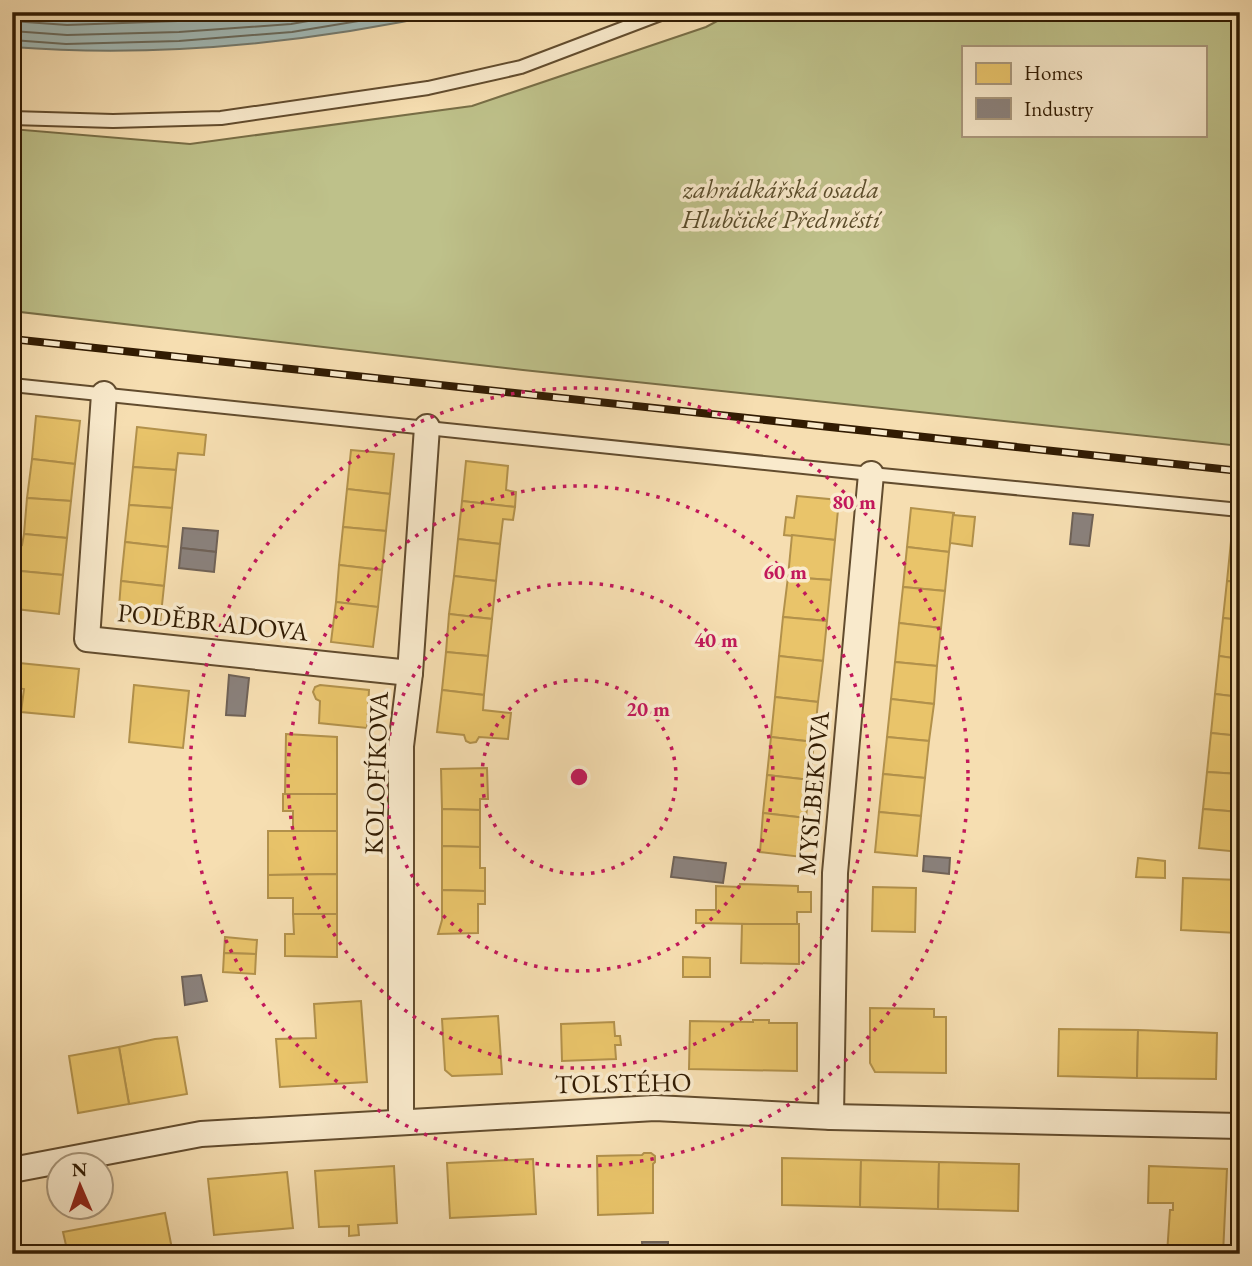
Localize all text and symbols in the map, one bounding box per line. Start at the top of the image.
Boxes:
legend [962,46,1206,136]
text: Homes [1024,59,1083,86]
text: Industry [1024,95,1094,122]
park label: zahrádkářská osada Hlubčické Předměstí [681,172,883,236]
text: 80 m [832,488,876,515]
text: 60 m [763,558,807,585]
street label: PODĚBRADOVA [116,595,311,649]
text: 40 m [694,626,738,653]
street label: KOLOFÍKOVA [356,690,396,855]
text: 20 m [626,695,670,722]
street label: MYSLBEKOVA [789,709,837,876]
centre of rings [567,765,591,789]
street label: TOLSTÉHO [554,1065,692,1101]
north arrow [46,1150,116,1220]
text: N [71,1157,88,1182]

